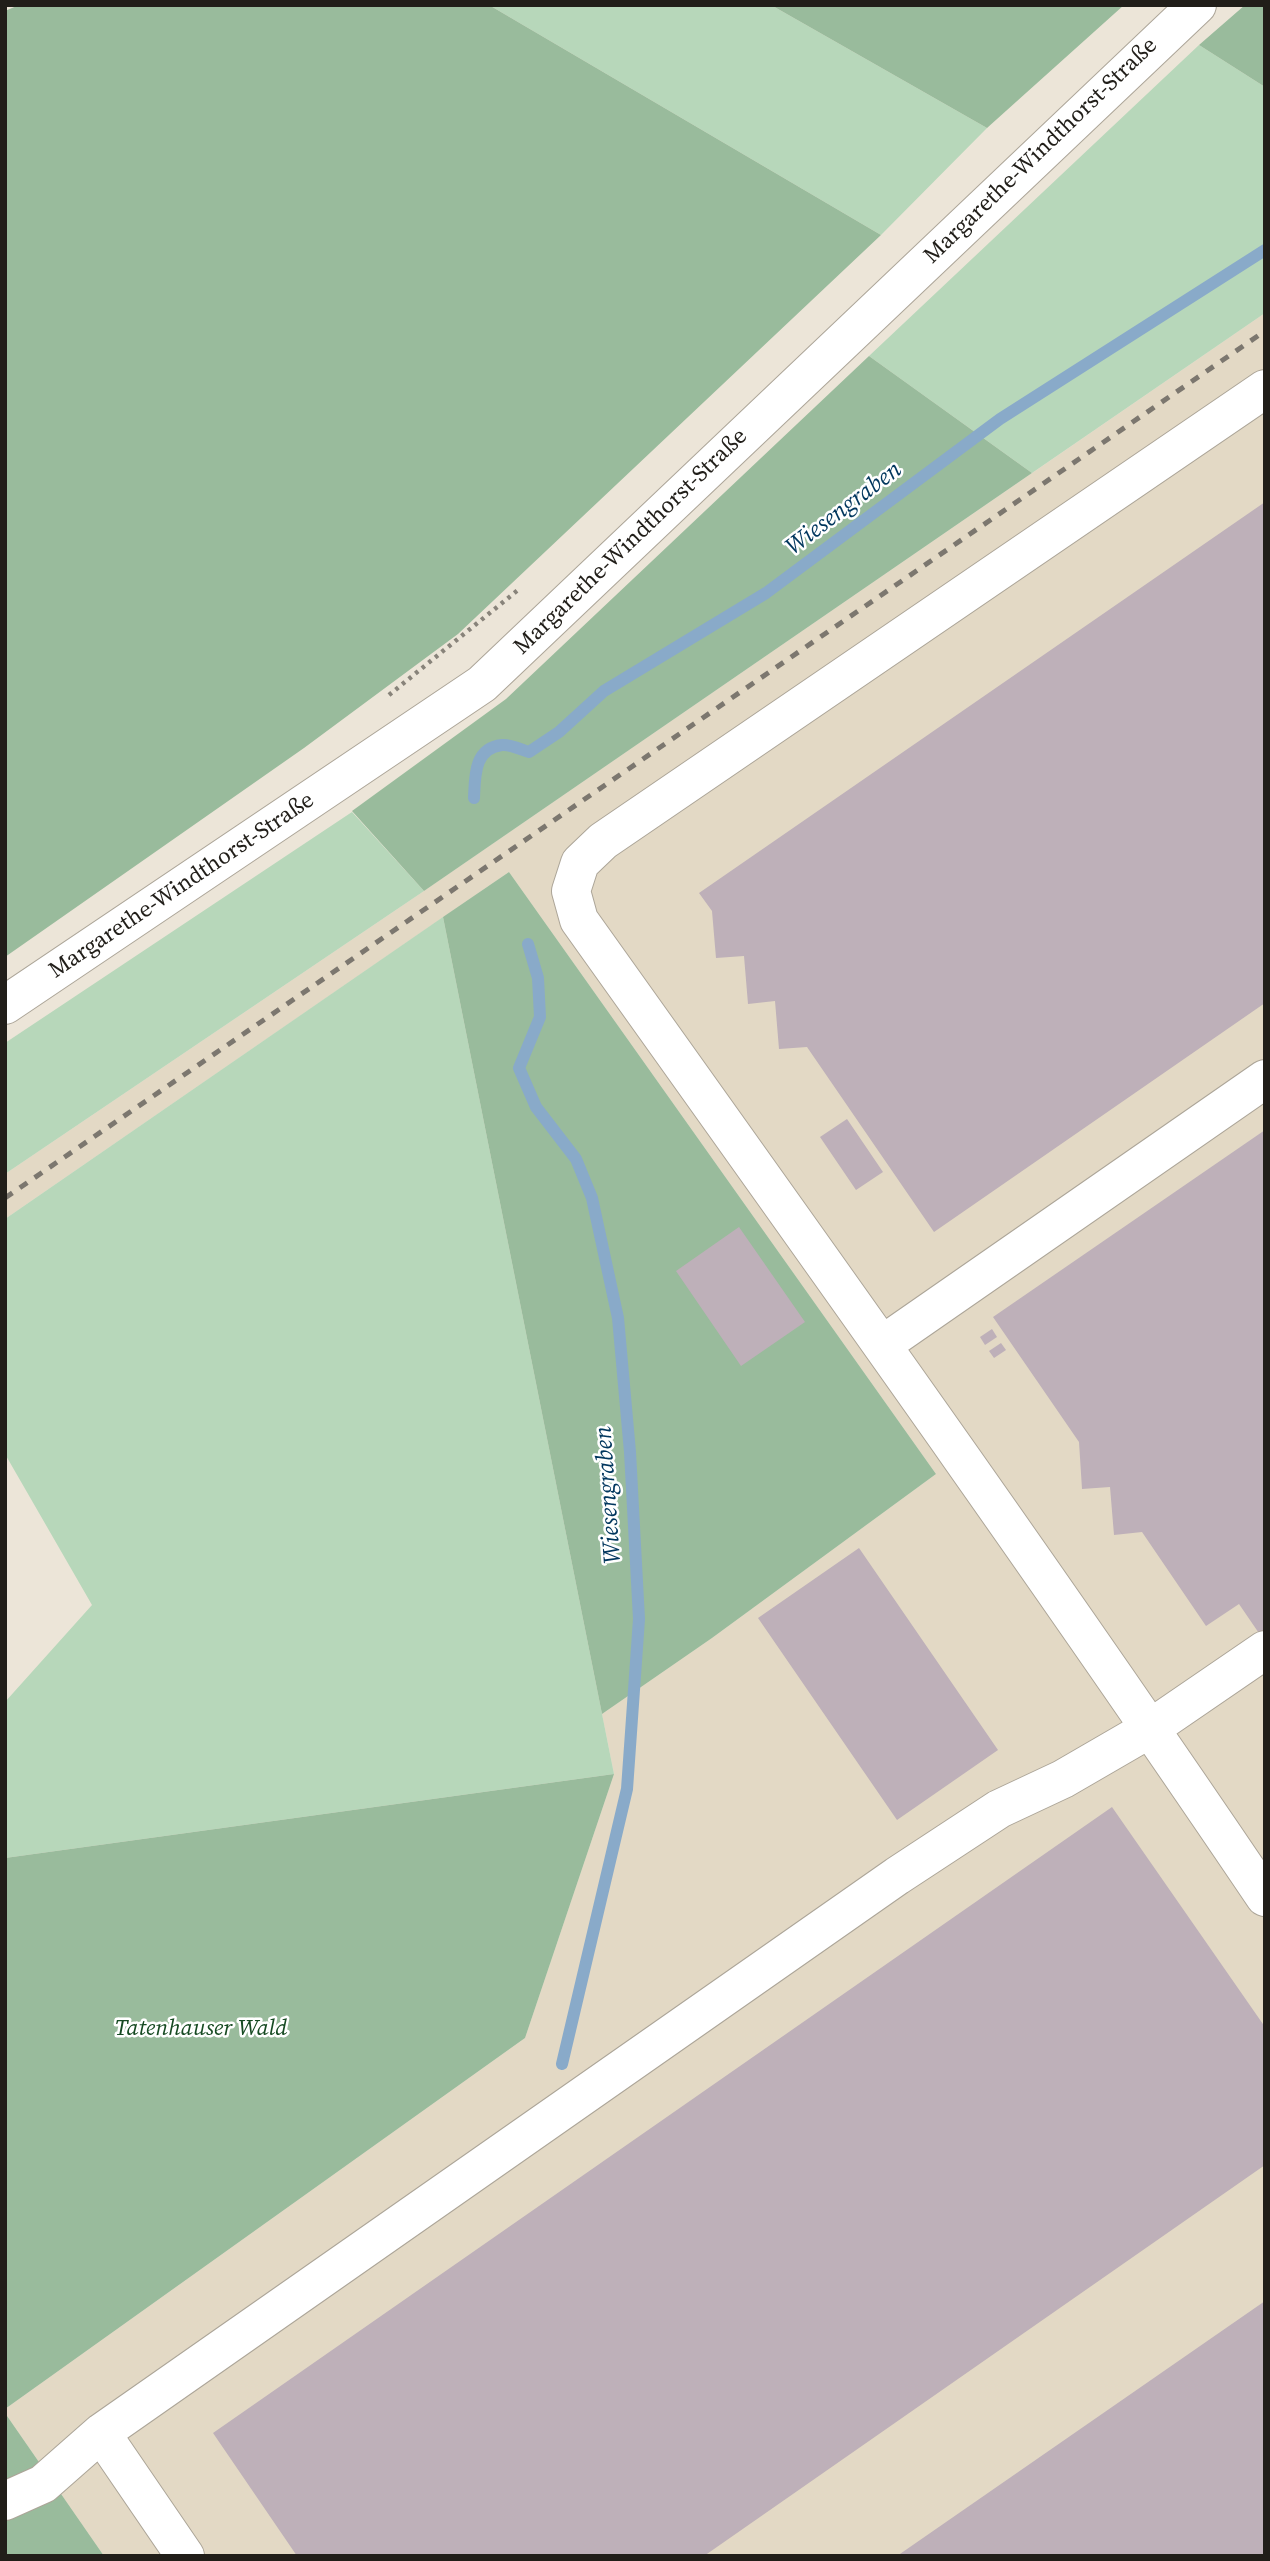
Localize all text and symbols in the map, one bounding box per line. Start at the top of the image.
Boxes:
street label: Margarethe-Windthorst-Straße [919,32,1163,270]
street label: Margarethe-Windthorst-Straße [509,423,753,661]
water label: Wiesengraben [780,456,908,562]
street label: Margarethe-Windthorst-Straße [44,787,320,985]
water label: Wiesengraben [590,1425,628,1565]
park label: Tatenhauser Wald [115,2015,287,2043]

